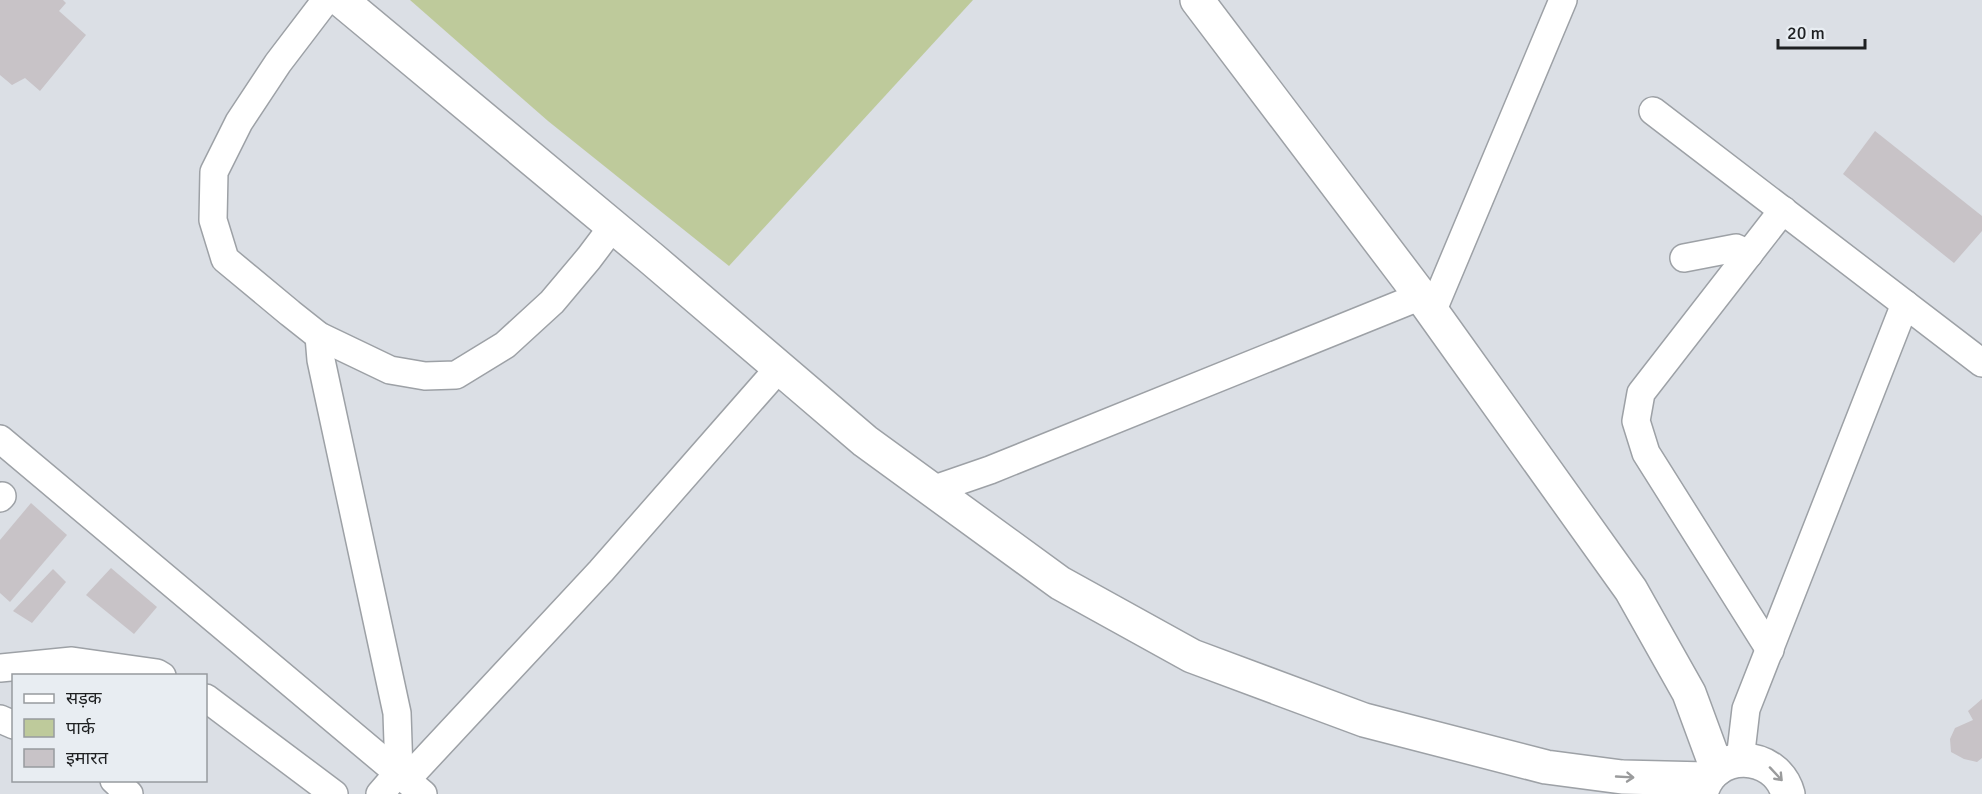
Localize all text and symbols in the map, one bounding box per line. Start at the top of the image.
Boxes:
scale bar [1778,12,1865,50]
text: 20 m [1787,22,1825,44]
legend [12,674,207,782]
text: सड़क [66,687,103,709]
text: पार्क [66,717,96,739]
text: इमारत [66,747,109,769]
one-way arrow [1769,767,1783,782]
one-way arrow [1614,771,1634,782]

